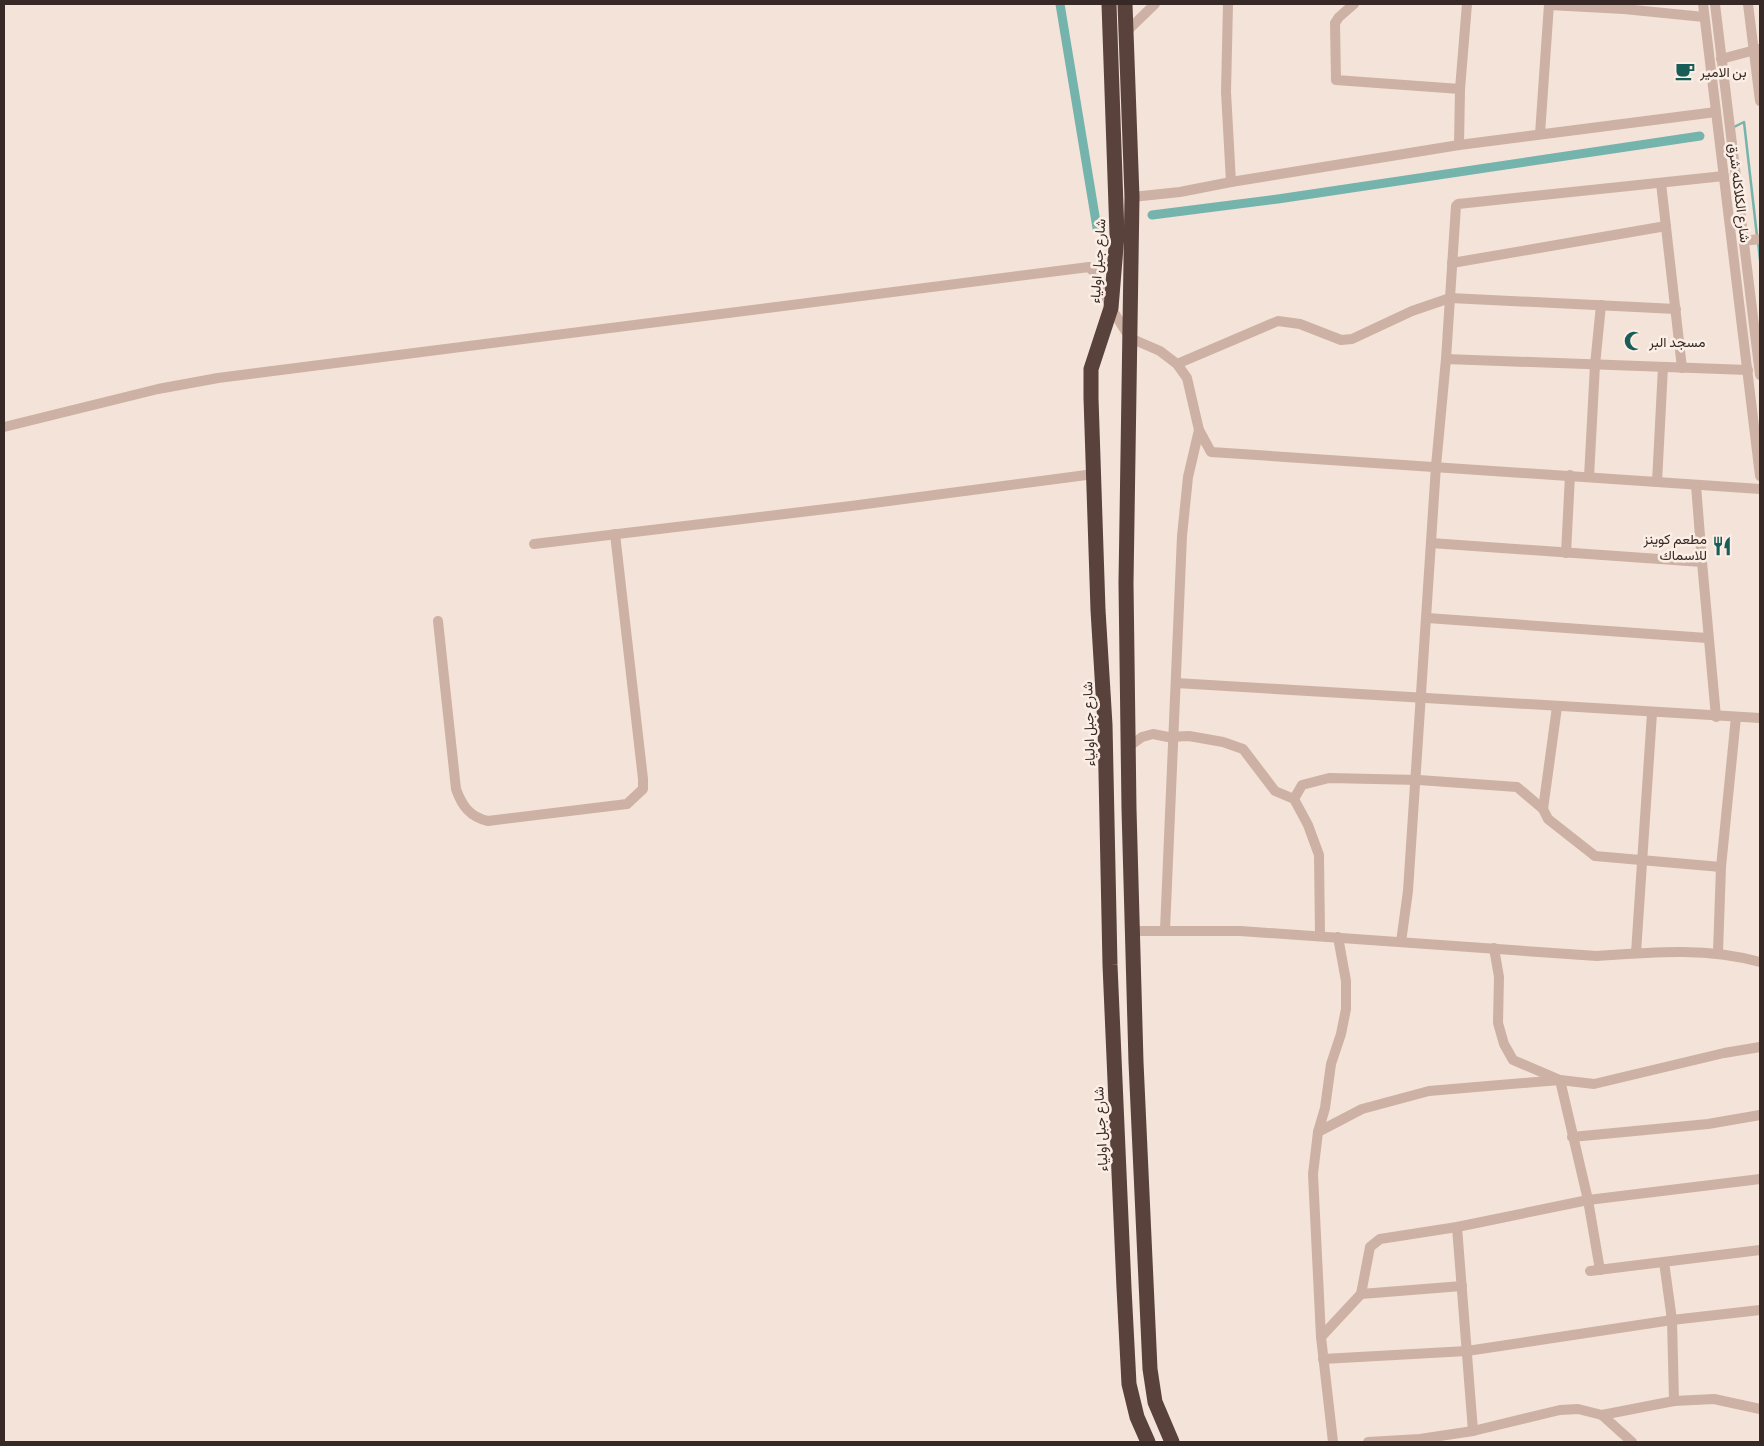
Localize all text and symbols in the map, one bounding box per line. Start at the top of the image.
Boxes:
cafe icon: بن الامير [1674,60,1696,82]
place label: بن الامير [1699,63,1747,81]
street label: شارع الكلاكله شرق [1722,142,1755,244]
street label: شارع جبل اولياء [1086,218,1111,304]
mosque icon: مسجد البر [1623,330,1645,352]
place label: مسجد البر [1648,333,1706,351]
place label: مطعم كوينز للاسماك [1643,530,1707,563]
restaurant icon: مطعم كوينز للاسماك [1711,535,1733,557]
street label: شارع جبل اولياء [1078,681,1101,767]
street label: شارع جبل اولياء [1089,1086,1114,1172]

